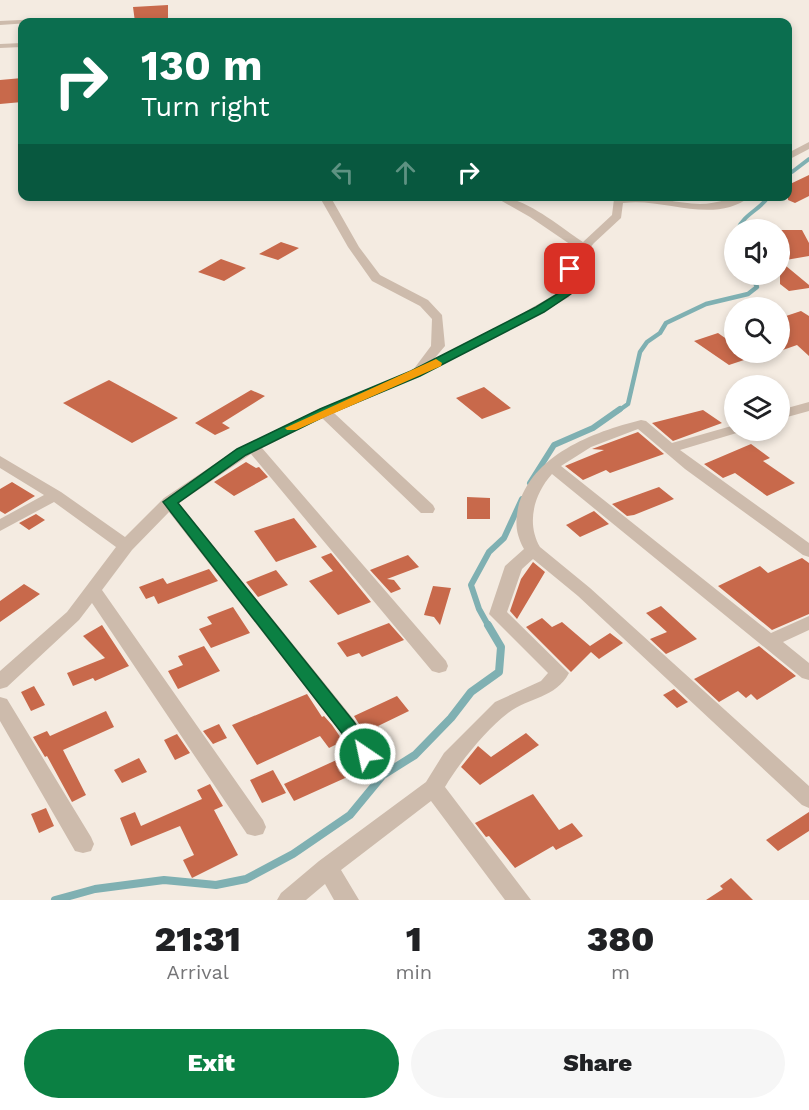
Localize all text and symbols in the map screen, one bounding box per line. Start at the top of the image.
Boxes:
text: 130 m [141,41,263,90]
icon: right [42,42,120,120]
text: Turn right [141,91,270,123]
icon: left [326,156,359,189]
icon: ahead [389,156,422,189]
icon: right [452,156,485,189]
map controls [724,219,790,441]
button: sound [724,219,790,285]
pin [544,243,595,294]
icon: arrive [553,252,586,285]
button: search [724,297,790,363]
button: layers [724,375,790,441]
position arrow [333,722,397,786]
text: 21:31 [155,918,241,960]
text: 1 [406,918,422,960]
text: 380 [587,918,654,960]
text: Arrival [166,960,229,984]
text: min [395,960,432,984]
text: m [611,960,630,984]
button: Exit [24,1029,399,1098]
button: Share [411,1029,785,1098]

